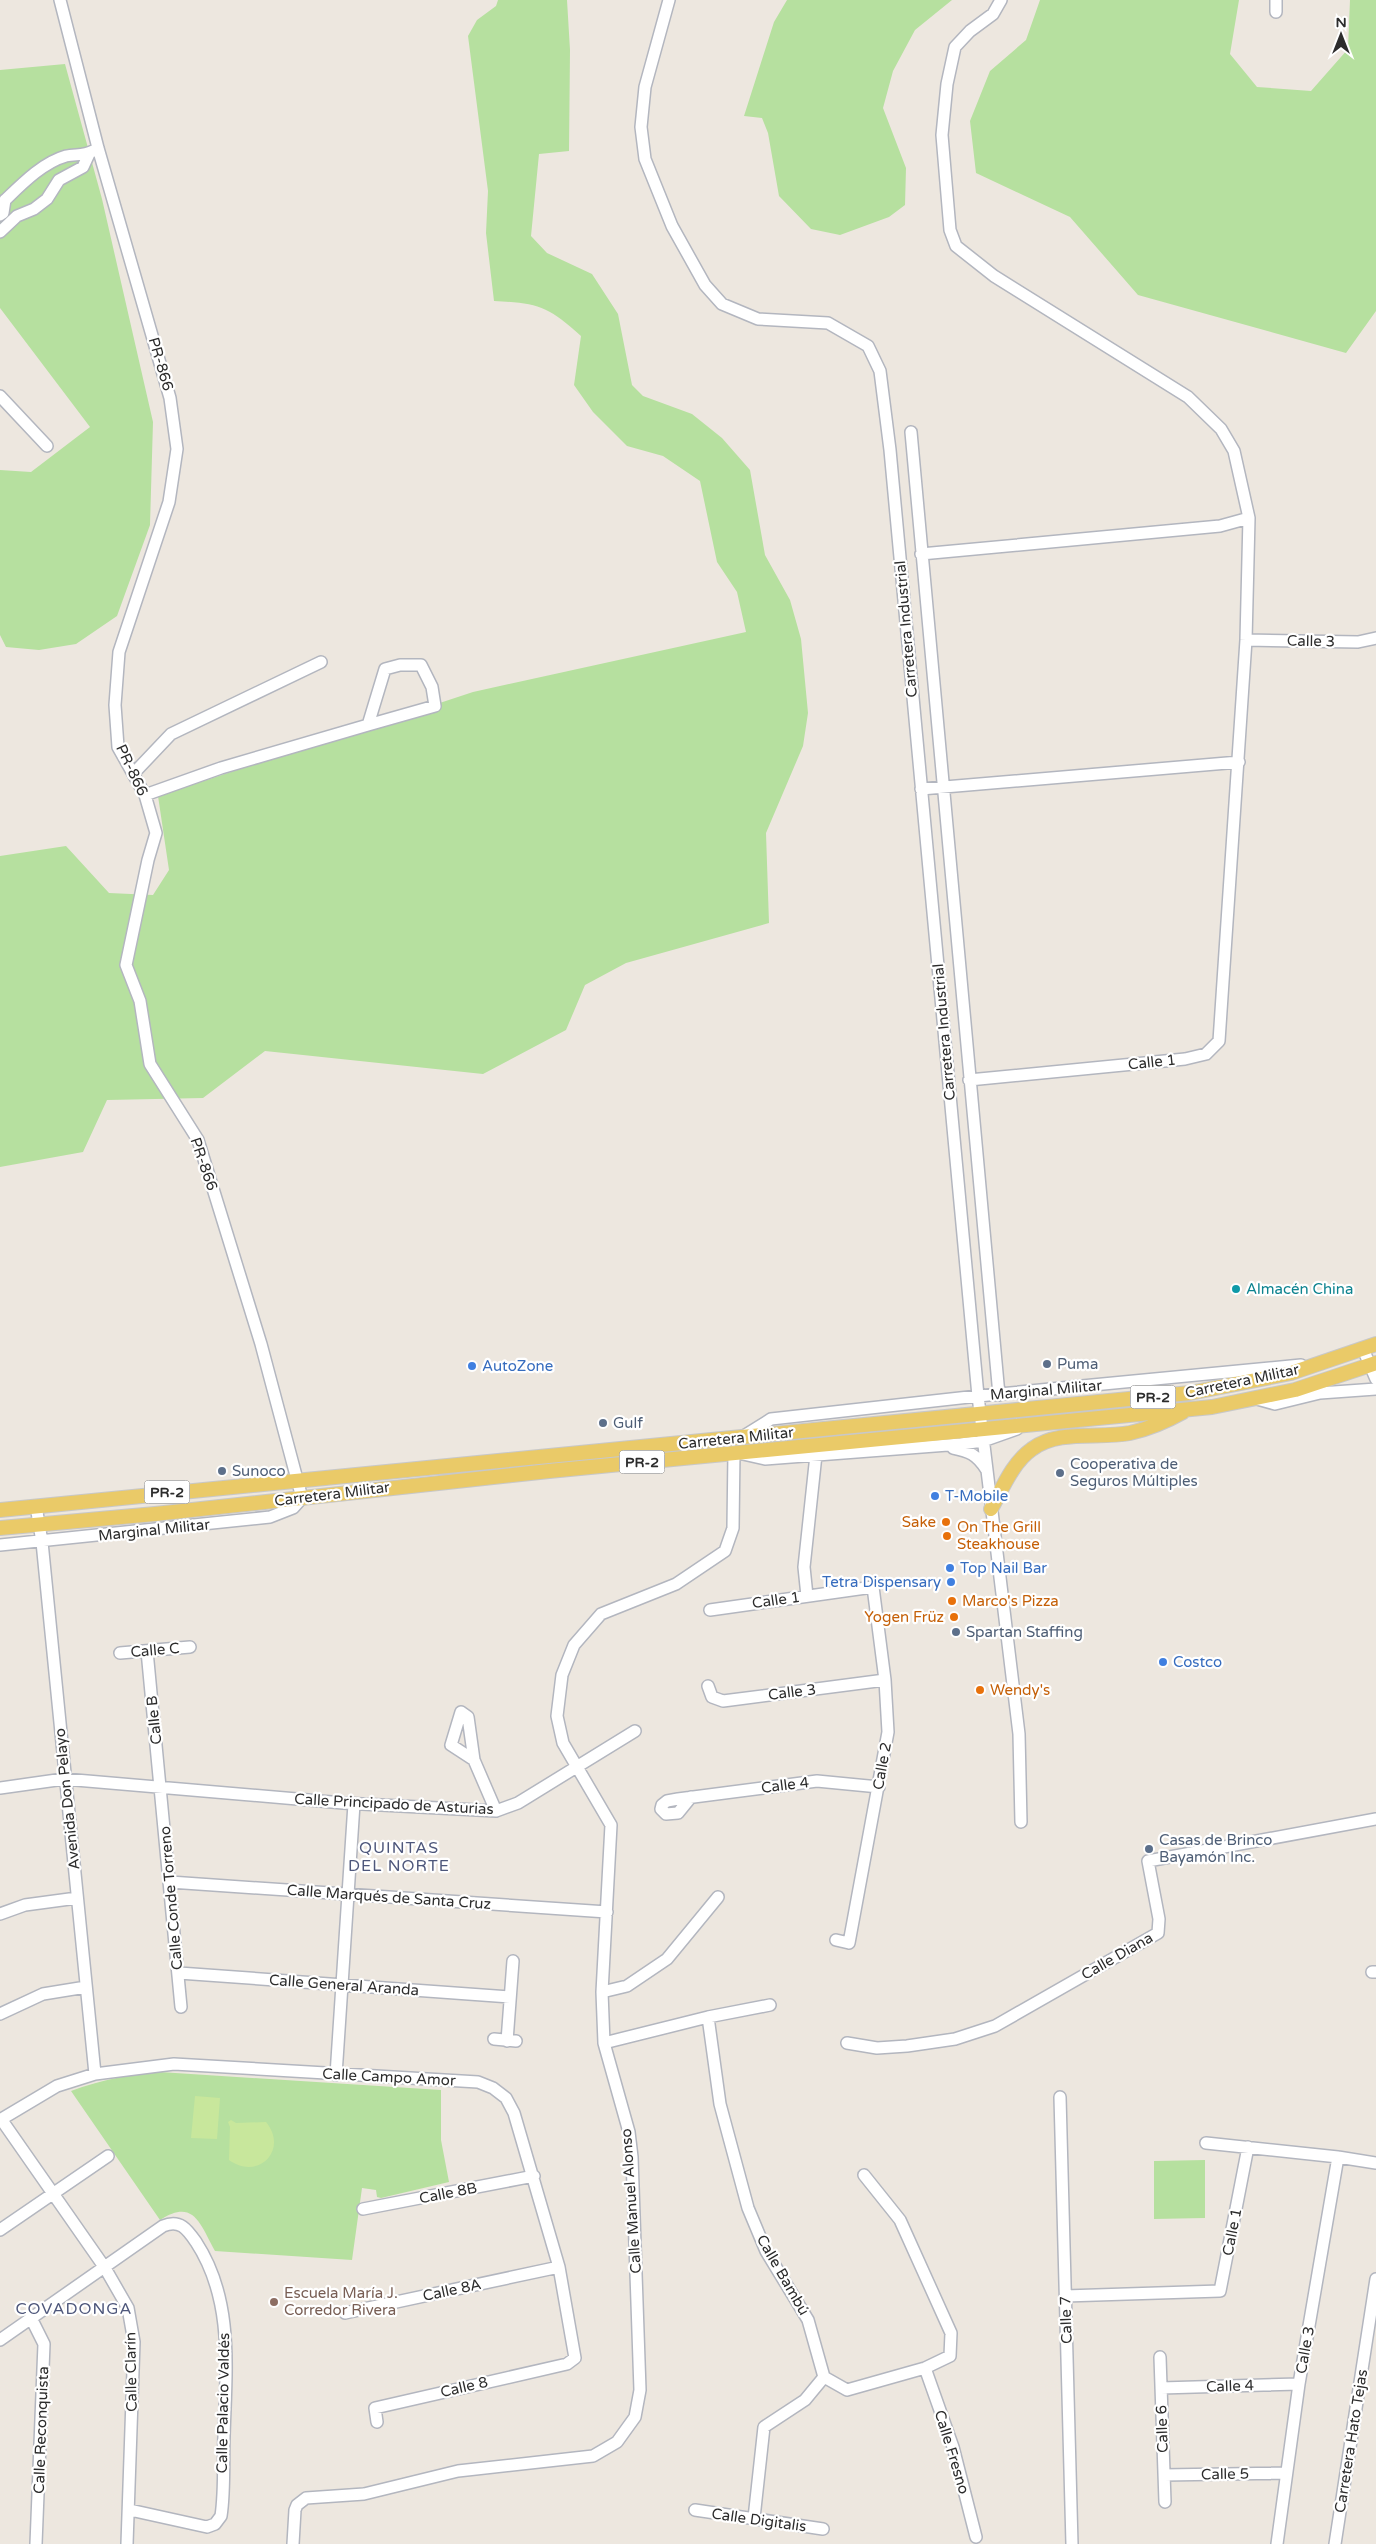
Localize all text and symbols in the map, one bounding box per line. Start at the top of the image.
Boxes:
north arrow [1316,10,1366,60]
text: N [1335,14,1347,31]
street label: PR-866 [145,335,177,393]
street label: Carretera Industrial [891,560,921,698]
street label: Calle 3 [1287,632,1335,650]
street label: PR-866 [112,741,152,799]
street label: Carretera Industrial [929,963,959,1101]
street label: Calle 1 [1127,1051,1177,1073]
street label: PR-866 [187,1135,221,1193]
place label: Almacén China [1246,1280,1353,1298]
marker: Almacén China [1230,1283,1242,1295]
place label: Puma [1057,1355,1098,1373]
place label: AutoZone [482,1357,553,1375]
marker: Puma [1041,1358,1053,1370]
marker: AutoZone [466,1360,478,1372]
street label: Carretera Militar [1183,1360,1301,1402]
street label: Marginal Militar [989,1376,1103,1404]
road number: PR-2 [1130,1385,1176,1408]
place label: Gulf [613,1414,643,1432]
marker: Gulf [597,1417,609,1429]
street label: Carretera Militar [677,1423,795,1453]
road number: PR-2 [620,1450,664,1474]
place label: Cooperativa de Seguros Múltiples [1070,1455,1198,1490]
place label: Sunoco [232,1462,286,1480]
marker: Sunoco [216,1465,228,1477]
marker: Cooperativa de Seguros Múltiples [1054,1467,1066,1479]
street label: Carretera Militar [273,1478,391,1510]
road number: PR-2 [144,1480,190,1504]
place label: T-Mobile [945,1487,1008,1505]
marker: T-Mobile [929,1490,941,1502]
place label: Sake [902,1513,936,1531]
street label: Marginal Militar [97,1515,211,1545]
marker: Sake [940,1516,952,1528]
place label: On The Grill Steakhouse [957,1518,1041,1553]
marker: On The Grill Steakhouse [941,1530,953,1542]
place label: Top Nail Bar [960,1559,1047,1577]
marker: Top Nail Bar [944,1562,956,1574]
place label: Tetra Dispensary [822,1573,941,1591]
marker: Tetra Dispensary [945,1576,957,1588]
street label: Calle 1 [751,1588,801,1612]
place label: Marco's Pizza [962,1592,1059,1610]
marker: Marco's Pizza [946,1595,958,1607]
place label: Yogen Früz [864,1608,944,1626]
marker: Yogen Früz [948,1611,960,1623]
place label: Spartan Staffing [966,1623,1083,1641]
marker: Spartan Staffing [950,1626,962,1638]
street label: Calle C [130,1639,180,1661]
place label: Costco [1173,1653,1222,1671]
marker: Costco [1157,1656,1169,1668]
street label: Calle 3 [767,1680,817,1704]
place label: Wendy's [990,1681,1050,1699]
marker: Wendy's [974,1684,986,1696]
street label: Calle B [142,1695,166,1745]
street label: Avenida Don Pelayo [51,1727,83,1871]
street label: Calle 2 [869,1741,895,1791]
street label: Calle 4 [760,1773,810,1797]
street label: Calle Principado de Asturias [294,1790,494,1818]
street label: Calle Conde Torreno [156,1825,186,1971]
place label: Casas de Brinco Bayamón Inc. [1159,1831,1272,1866]
district label: QUINTAS DEL NORTE [348,1838,450,1876]
marker: Casas de Brinco Bayamón Inc. [1143,1843,1155,1855]
street label: Calle Marqués de Santa Cruz [286,1881,492,1913]
street label: Calle Diana [1078,1928,1156,1984]
street label: Calle General Aranda [268,1971,420,1999]
street label: Calle Campo Amor [322,2065,456,2089]
street label: Calle Manuel Alonso [617,2128,645,2274]
street label: Calle 8B [418,2179,478,2207]
street label: Calle 1 [1219,2207,1245,2257]
street label: Calle Bambú [753,2232,813,2318]
street label: Calle 8A [421,2275,483,2305]
place label: Escuela María J. Corredor Rivera [284,2284,398,2319]
marker: Escuela María J. Corredor Rivera [268,2296,280,2308]
street label: Calle 7 [1056,2296,1076,2344]
district label: COVADONGA [16,2299,132,2319]
street label: Calle 3 [1292,2325,1318,2375]
street label: Calle Clarín [121,2332,141,2412]
street label: Calle Palacio Valdés [213,2333,233,2473]
street label: Calle Reconquista [30,2366,52,2494]
street label: Carretera Hato Tejas [1331,2368,1371,2514]
street label: Calle 8 [439,2373,489,2401]
street label: Calle 4 [1206,2376,1254,2396]
street label: Calle 6 [1152,2405,1172,2453]
street label: Calle Fresno [931,2408,973,2496]
street label: Calle 5 [1201,2465,1249,2483]
street label: Calle Digitalis [710,2504,808,2536]

